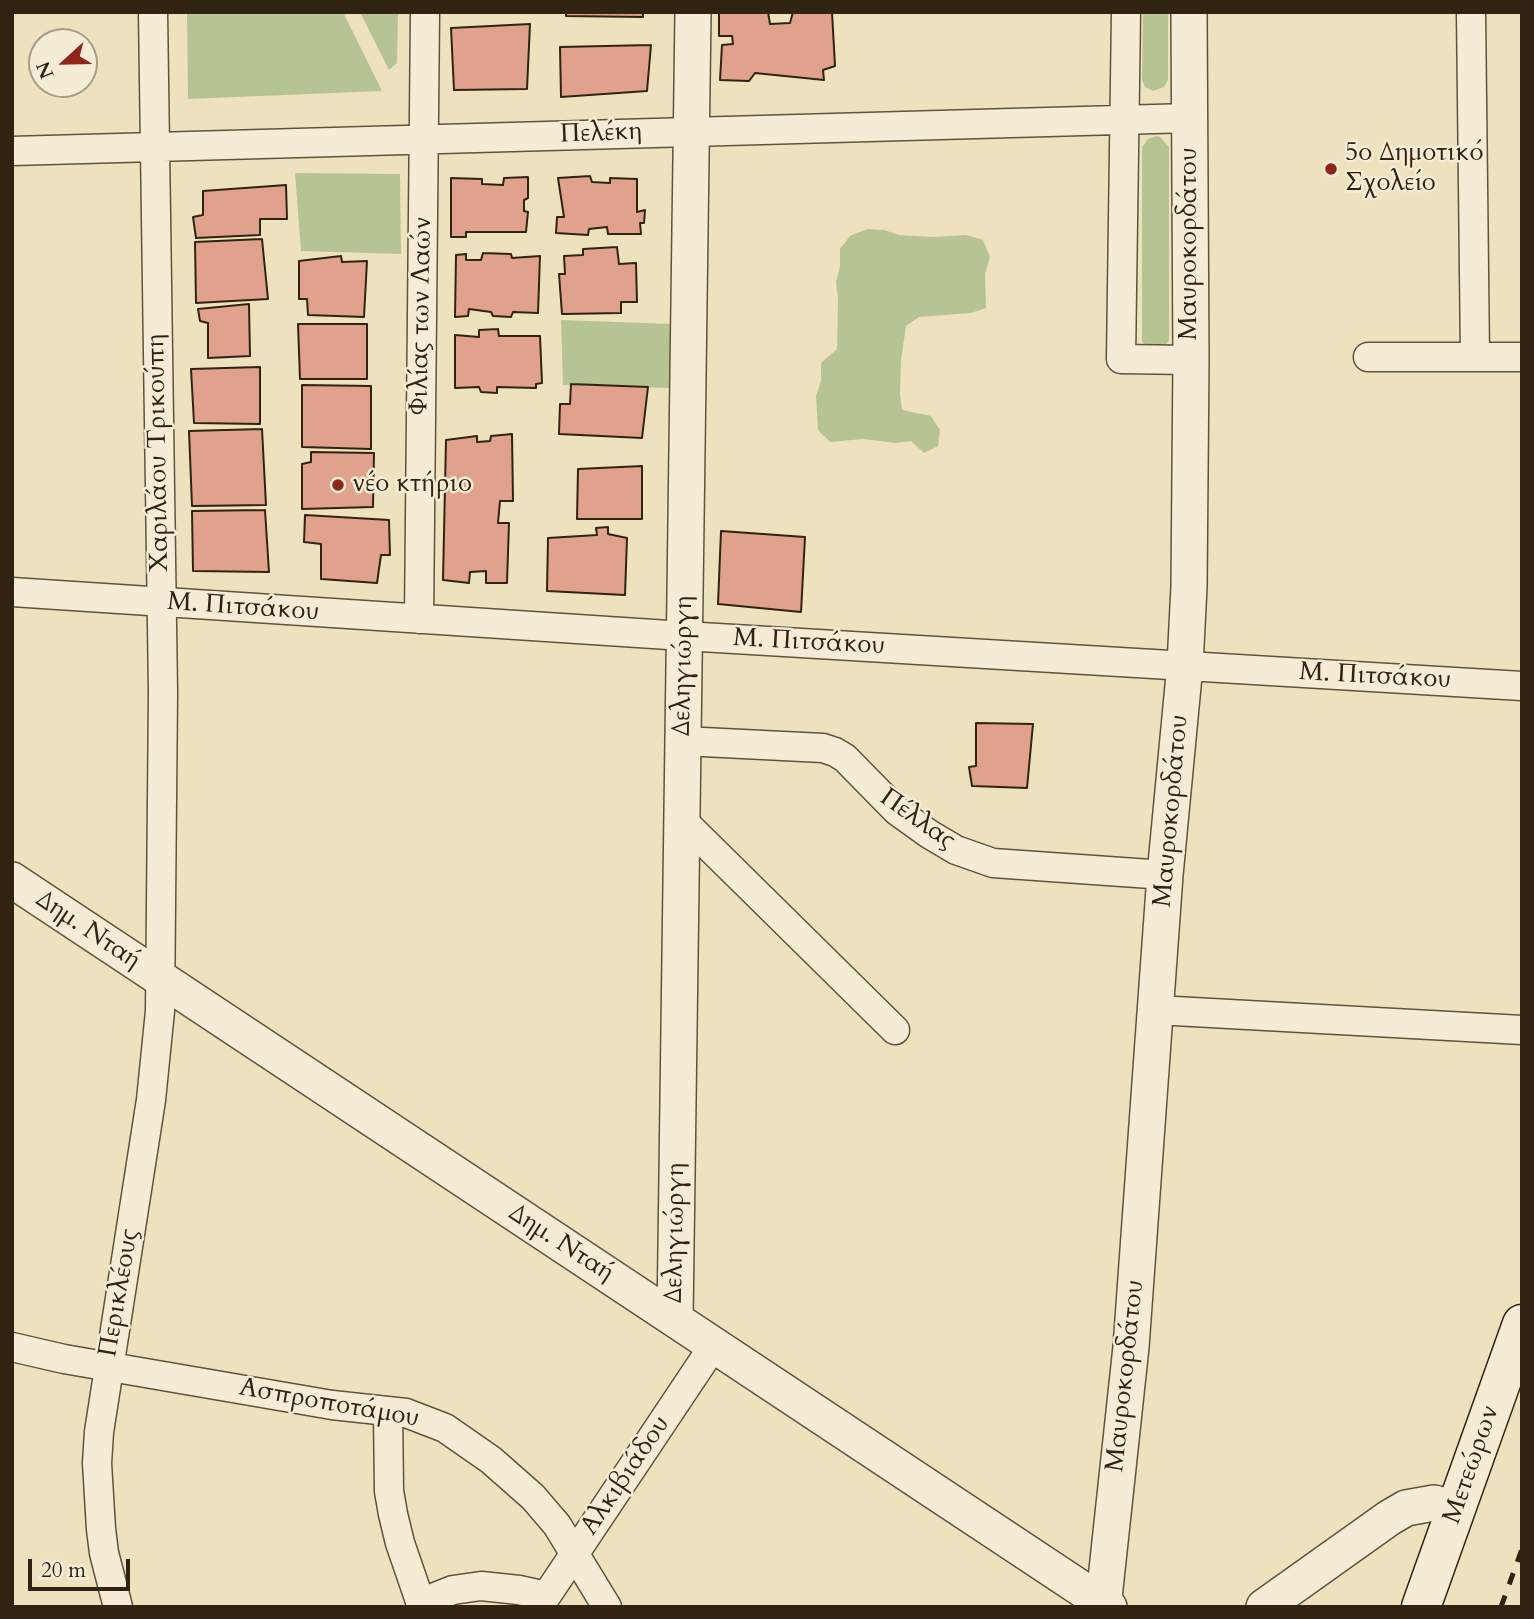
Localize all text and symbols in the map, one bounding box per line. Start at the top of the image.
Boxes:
north arrow [28,28,98,98]
text: N [30,58,61,83]
street label: Πελέκη [559,117,643,151]
place label: 5ο Δημοτικό Σχολείο [1345,138,1483,200]
street label: Μαυροκορδάτου [1174,147,1206,341]
marker: 5ο Δημοτικό Σχολείο [1323,161,1339,177]
street label: Φιλίας των Λαών [405,216,439,416]
street label: Χαριλάου Τρικούπη [141,334,177,572]
place label: νέο κτήριο [352,469,472,501]
marker: νέο κτήριο [330,477,346,493]
street label: Μ. Πιτσάκου [166,587,320,629]
street label: Δεληγιώργη [667,596,701,736]
street label: Μ. Πιτσάκου [732,623,886,663]
street label: Μ. Πιτσάκου [1298,657,1452,697]
street label: Μαυροκορδάτου [1148,713,1196,909]
street label: Πέλλας [873,783,961,857]
street label: Δημ. Νταή [30,885,146,977]
street label: Δεληγιώργη [659,1163,693,1303]
street label: Δημ. Νταή [502,1198,620,1290]
street label: Περικλέους [93,1227,147,1359]
street label: Μαυροκορδάτου [1100,1278,1152,1474]
street label: Ασπροποτάμου [237,1373,421,1435]
street label: Μετεώρων [1437,1402,1507,1528]
street label: Αλκιβιάδου [575,1410,677,1542]
scale bar [32,1546,133,1590]
text: 20 m [41,1556,86,1585]

